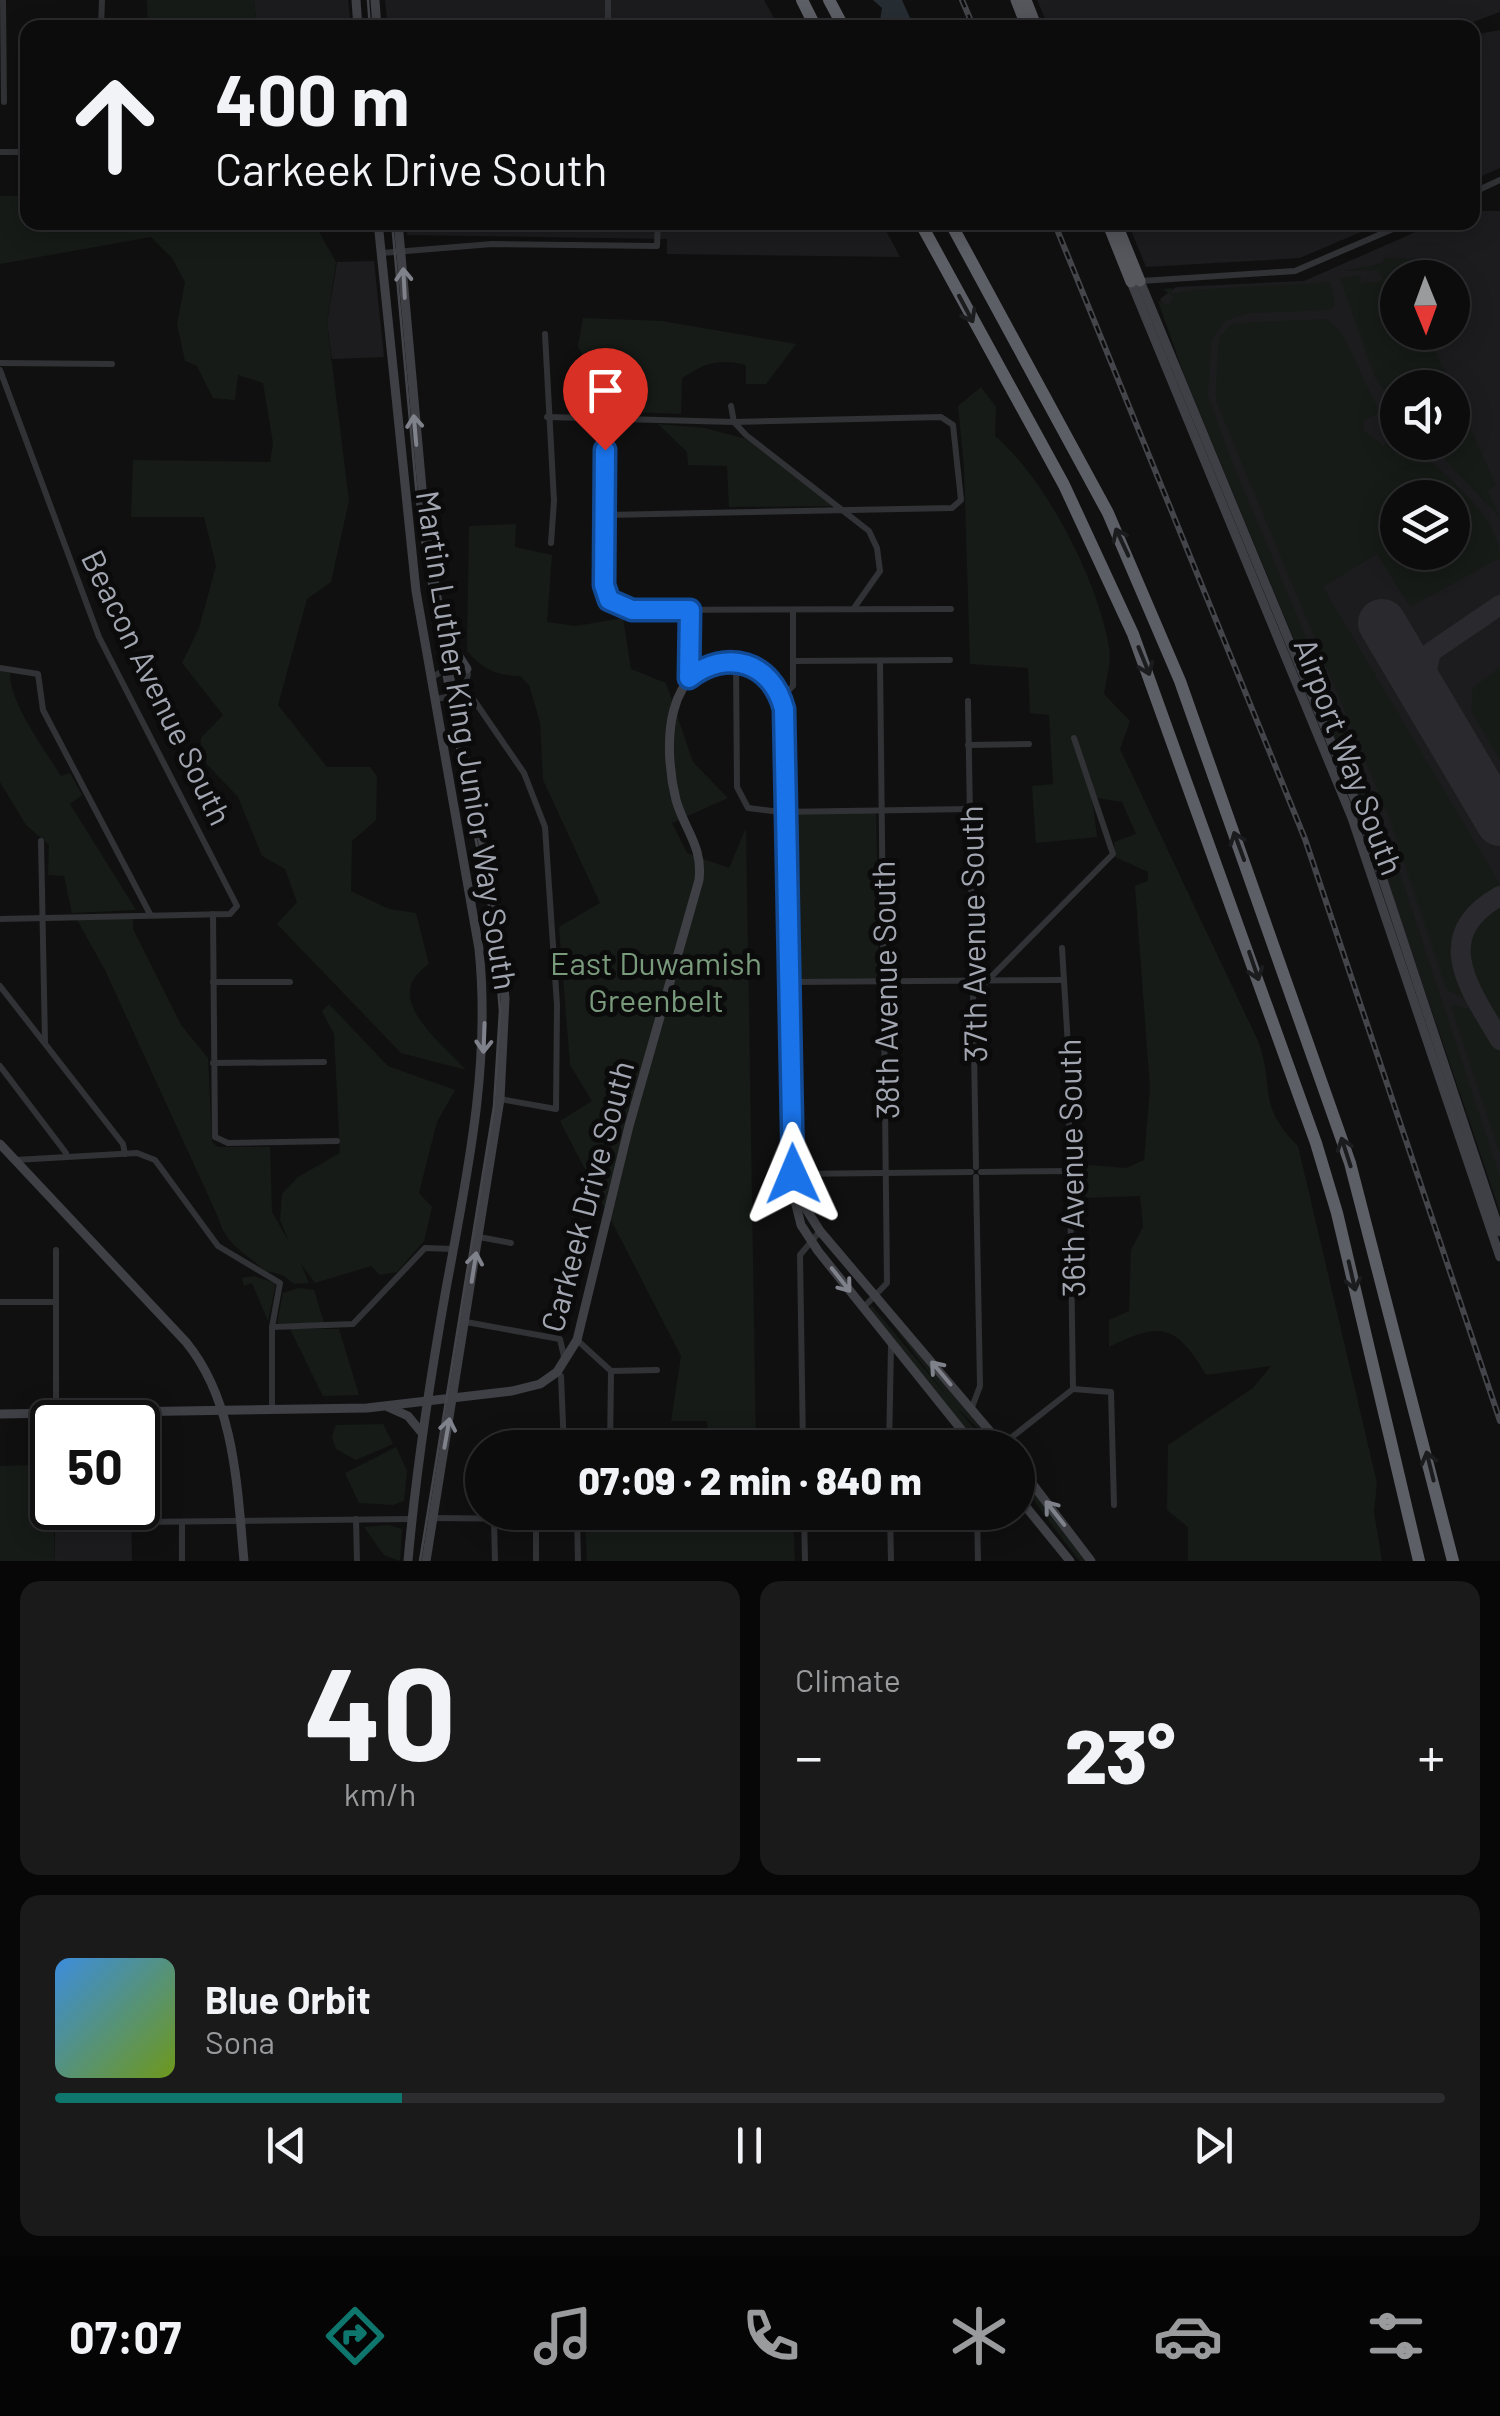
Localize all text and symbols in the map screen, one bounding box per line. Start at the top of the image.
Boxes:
text: 400 m [215,56,410,140]
icon: ahead [50,60,180,190]
text: Carkeek Drive South [215,141,607,195]
north arrow [1380,260,1470,350]
map controls [1380,260,1470,570]
one-way arrow [394,267,413,299]
one-way arrow [957,293,976,323]
pin [563,348,648,451]
icon: arrive [578,363,633,418]
button: sound [1380,370,1470,460]
one-way arrow [405,414,424,446]
button: layers [1380,480,1470,570]
street label: Martin Luther King Junior Way South [410,488,526,992]
one-way arrow [1112,528,1131,558]
street label: Beacon Avenue South [75,543,241,831]
street label: Airport Way South [1287,632,1413,880]
one-way arrow [1137,645,1155,676]
street label: 37th Avenue South [951,805,993,1063]
one-way arrow [1229,831,1247,862]
street label: 38th Avenue South [863,860,905,1120]
park label: East Duwamish Greenbelt [550,943,762,1018]
one-way arrow [1247,950,1265,982]
one-way arrow [474,1021,493,1053]
street label: 36th Avenue South [1049,1038,1091,1298]
street label: Carkeek Drive South [532,1056,640,1336]
position arrow [741,1122,845,1226]
one-way arrow [1336,1137,1354,1169]
one-way arrow [466,1252,484,1284]
one-way arrow [1344,1259,1362,1291]
one-way arrow [830,1267,852,1293]
one-way arrow [930,1361,952,1387]
speed limit sign: 50 [30,1400,160,1530]
one-way arrow [438,1417,457,1449]
one-way arrow [1420,1451,1438,1483]
text: 07:09 · 2 min · 840 m [578,1457,922,1503]
one-way arrow [1044,1500,1066,1526]
text: 40 [304,1631,456,1787]
text: Climate [795,1660,901,1698]
text: 23° [1065,1709,1175,1799]
text: − [795,1722,823,1788]
text: + [1417,1722,1445,1788]
text: km/h [344,1774,416,1812]
text: Blue Orbit [205,1976,371,2022]
text: Sona [205,2022,275,2060]
icon: previous [259,2118,314,2173]
icon: pause [722,2118,777,2173]
icon: next [1186,2118,1241,2173]
icon: directions [320,2301,390,2371]
icon: music [528,2301,598,2371]
icon: phone [736,2301,806,2371]
icon: climate [944,2301,1014,2371]
icon: car [1153,2301,1223,2371]
icon: filters [1361,2301,1431,2371]
text: 07:07 [69,2309,181,2363]

